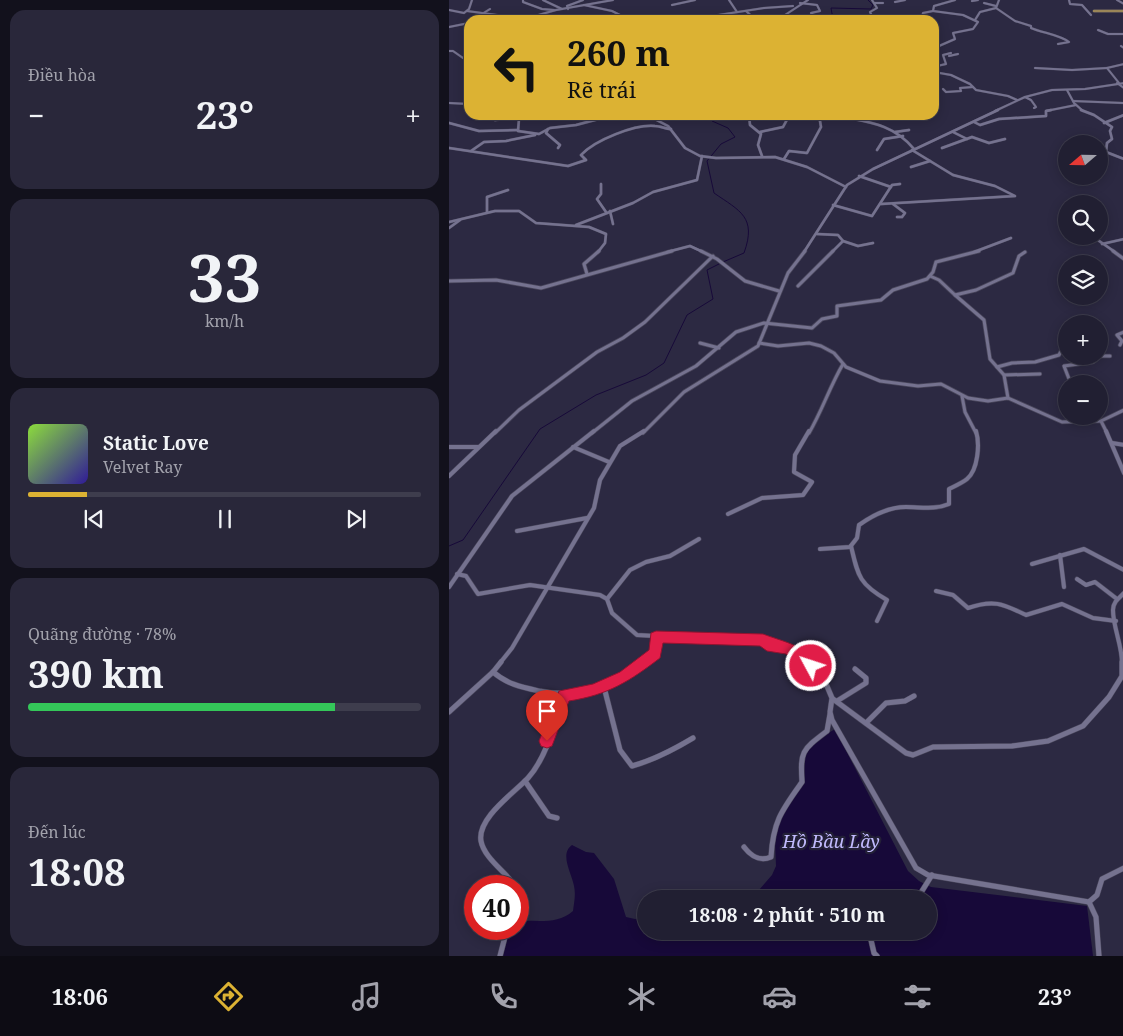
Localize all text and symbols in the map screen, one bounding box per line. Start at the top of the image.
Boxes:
text: 260 m [567,29,670,76]
icon: left [484,35,549,100]
text: Điều hòa [28,64,96,86]
text: Rẽ trái [567,74,636,104]
text: 23° [196,88,254,140]
text: − [28,96,44,134]
text: + [405,96,421,134]
north arrow [1058,135,1108,185]
map controls [1058,135,1108,425]
button: search [1058,195,1108,245]
text: 33 [188,233,261,321]
button: layers [1058,255,1108,305]
text: km/h [205,310,244,332]
button: + [1058,315,1108,365]
button: − [1058,375,1108,425]
text: Static Love [103,430,209,456]
text: Velvet Ray [103,456,182,478]
icon: previous [80,505,108,533]
icon: pause [211,505,239,533]
icon: next [342,505,370,533]
text: Quãng đường · 78% [28,623,176,645]
position arrow [784,639,836,691]
text: 390 km [28,647,164,699]
pin [526,690,568,741]
icon: arrive [533,697,561,725]
text: Đến lúc [28,821,86,843]
water label: Hồ Bầu Lầy [781,829,880,853]
text: 18:08 [28,845,125,897]
speed limit sign: 40 [464,875,529,940]
text: 18:08 · 2 phút · 510 m [689,902,885,928]
icon: directions [211,979,246,1014]
icon: music [349,979,384,1014]
icon: phone [486,979,521,1014]
icon: climate [624,979,659,1014]
icon: car [762,979,797,1014]
icon: filters [900,979,935,1014]
text: 18:06 [51,981,108,1011]
text: 23° [1038,981,1072,1011]

